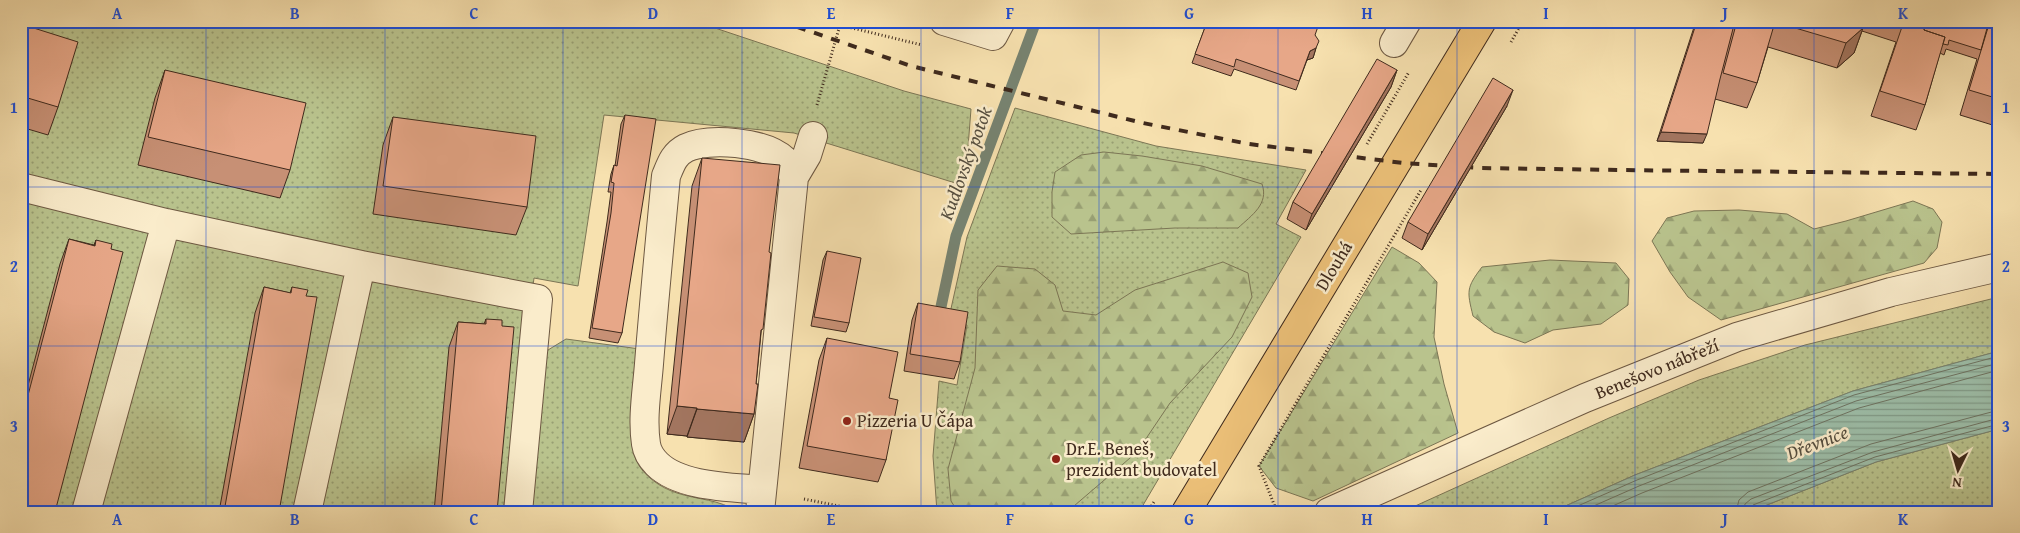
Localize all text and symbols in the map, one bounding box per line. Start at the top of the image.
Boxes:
text: A [112,1,123,25]
text: B [290,1,300,25]
text: C [469,1,479,25]
text: D [648,1,658,25]
text: E [827,1,836,25]
text: F [1006,1,1014,25]
text: G [1184,1,1194,25]
text: H [1361,1,1373,25]
text: I [1543,1,1549,25]
text: J [1719,1,1728,25]
text: K [1898,1,1909,25]
text: 1 [10,95,18,119]
text: 1 [2002,95,2010,119]
water label: Kudlovský potok [931,102,999,225]
street label: Dlouhá [1308,235,1359,296]
text: 2 [10,254,18,278]
text: 2 [2002,254,2010,278]
street label: Benešovo nábřeží [1591,331,1724,406]
place label: Pizzeria U Čápa [857,407,974,434]
text: 3 [10,414,18,438]
text: 3 [2002,414,2010,438]
marker: Pizzeria U Čápa [841,415,853,427]
water label: Dřevnice [1781,417,1852,467]
place label: Dr.E. Beneš, prezident budovatel [1066,435,1217,483]
north arrow [1932,446,1982,496]
marker: Dr.E. Beneš, prezident budovatel [1050,453,1062,465]
text: N [1951,473,1962,493]
text: A [112,507,123,531]
text: B [290,507,300,531]
text: C [469,507,479,531]
text: D [648,507,658,531]
text: E [827,507,836,531]
text: F [1006,507,1014,531]
text: G [1184,507,1194,531]
text: H [1361,507,1373,531]
text: I [1543,507,1549,531]
text: J [1719,507,1728,531]
text: K [1898,507,1909,531]

